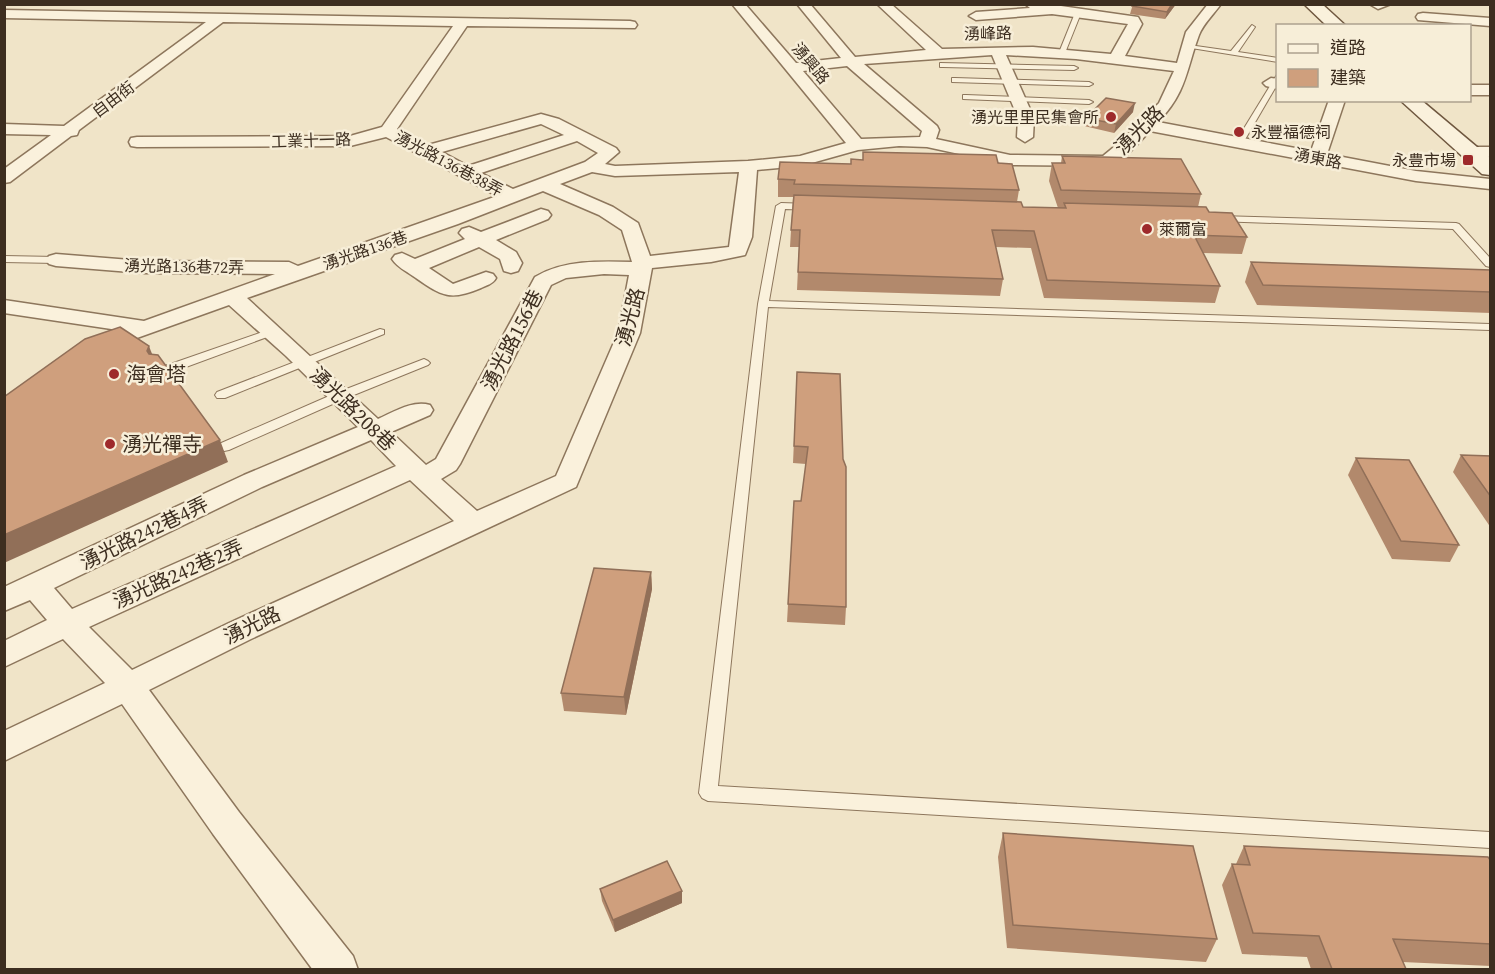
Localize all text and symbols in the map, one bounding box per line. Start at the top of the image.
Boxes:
street label: 湧峰路 [964,22,1012,44]
legend [1276,24,1471,102]
text: 道路 [1330,35,1366,60]
street label: 湧興路 [787,38,835,88]
text: 建築 [1330,65,1366,90]
street label: 自由街 [87,76,139,122]
street label: 湧光路 [1108,99,1170,161]
place label: 湧光里里民集會所 [971,106,1099,128]
marker: 湧光里里民集會所 [1104,110,1118,124]
place label: 永豐福德祠 [1251,121,1331,143]
street label: 湧光路136巷38弄 [391,125,507,201]
marker: 永豐福德祠 [1232,125,1246,139]
street label: 工業十一路 [271,128,351,152]
street label: 湧東路 [1292,143,1344,173]
place label: 永豊市場 [1392,149,1456,171]
marker: 永豊市場 [1461,153,1475,167]
place label: 萊爾富 [1159,218,1207,240]
marker: 萊爾富 [1140,222,1154,236]
street label: 湧光路136巷 [320,225,410,275]
street label: 湧光路136巷72弄 [124,254,244,278]
street label: 湧光路 [609,284,651,350]
street label: 湧光路156巷 [475,285,549,395]
place label: 海會塔 [126,360,186,388]
street label: 湧光路208巷 [304,361,402,457]
marker: 海會塔 [107,367,121,381]
place label: 湧光禪寺 [122,430,202,458]
marker: 湧光禪寺 [103,437,117,451]
street label: 湧光路242巷4弄 [75,490,213,576]
street label: 湧光路242巷2弄 [108,533,248,615]
street label: 湧光路 [219,599,285,651]

